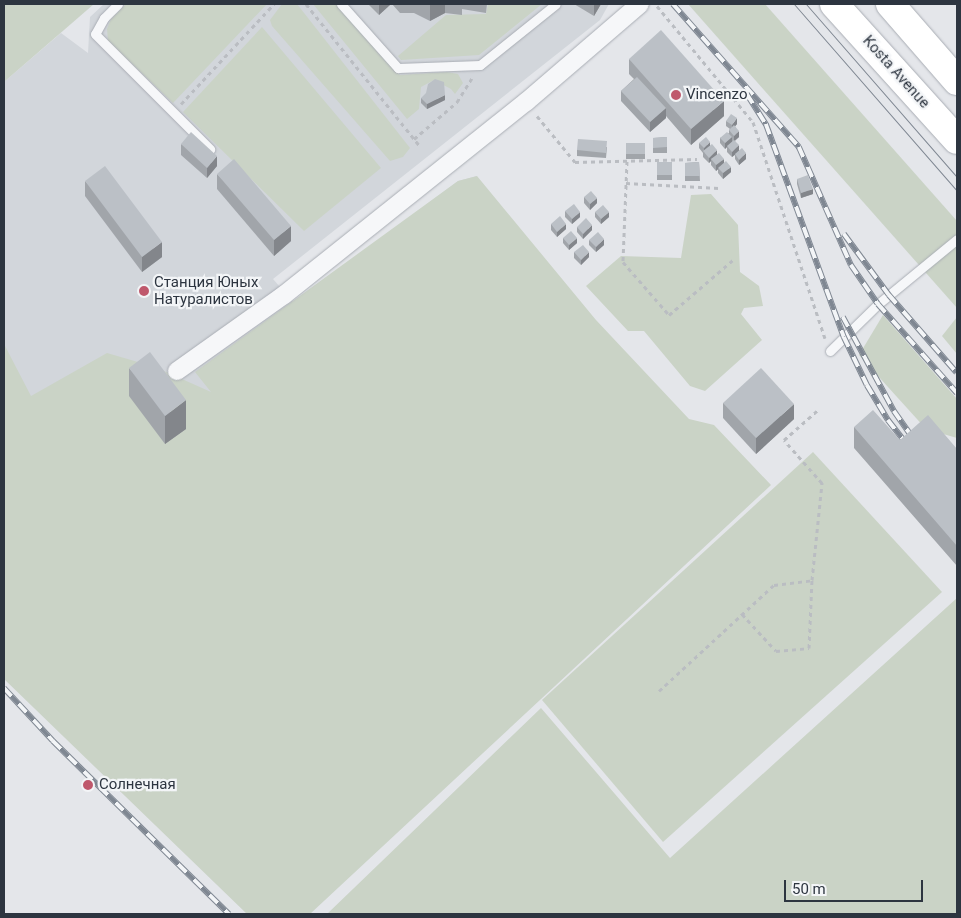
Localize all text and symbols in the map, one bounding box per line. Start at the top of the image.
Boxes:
street label: Kosta Avenue [859,32,933,112]
place label: Vincenzo [686,86,747,104]
marker: Vincenzo [670,89,682,101]
place label: Станция Юных Натуралистов [154,273,258,308]
marker: Станция Юных Натуралистов [138,285,150,297]
place label: Солнечная [99,776,176,794]
marker: Солнечная [81,778,95,792]
scale bar [786,870,925,902]
text: 50 m [792,880,826,898]

